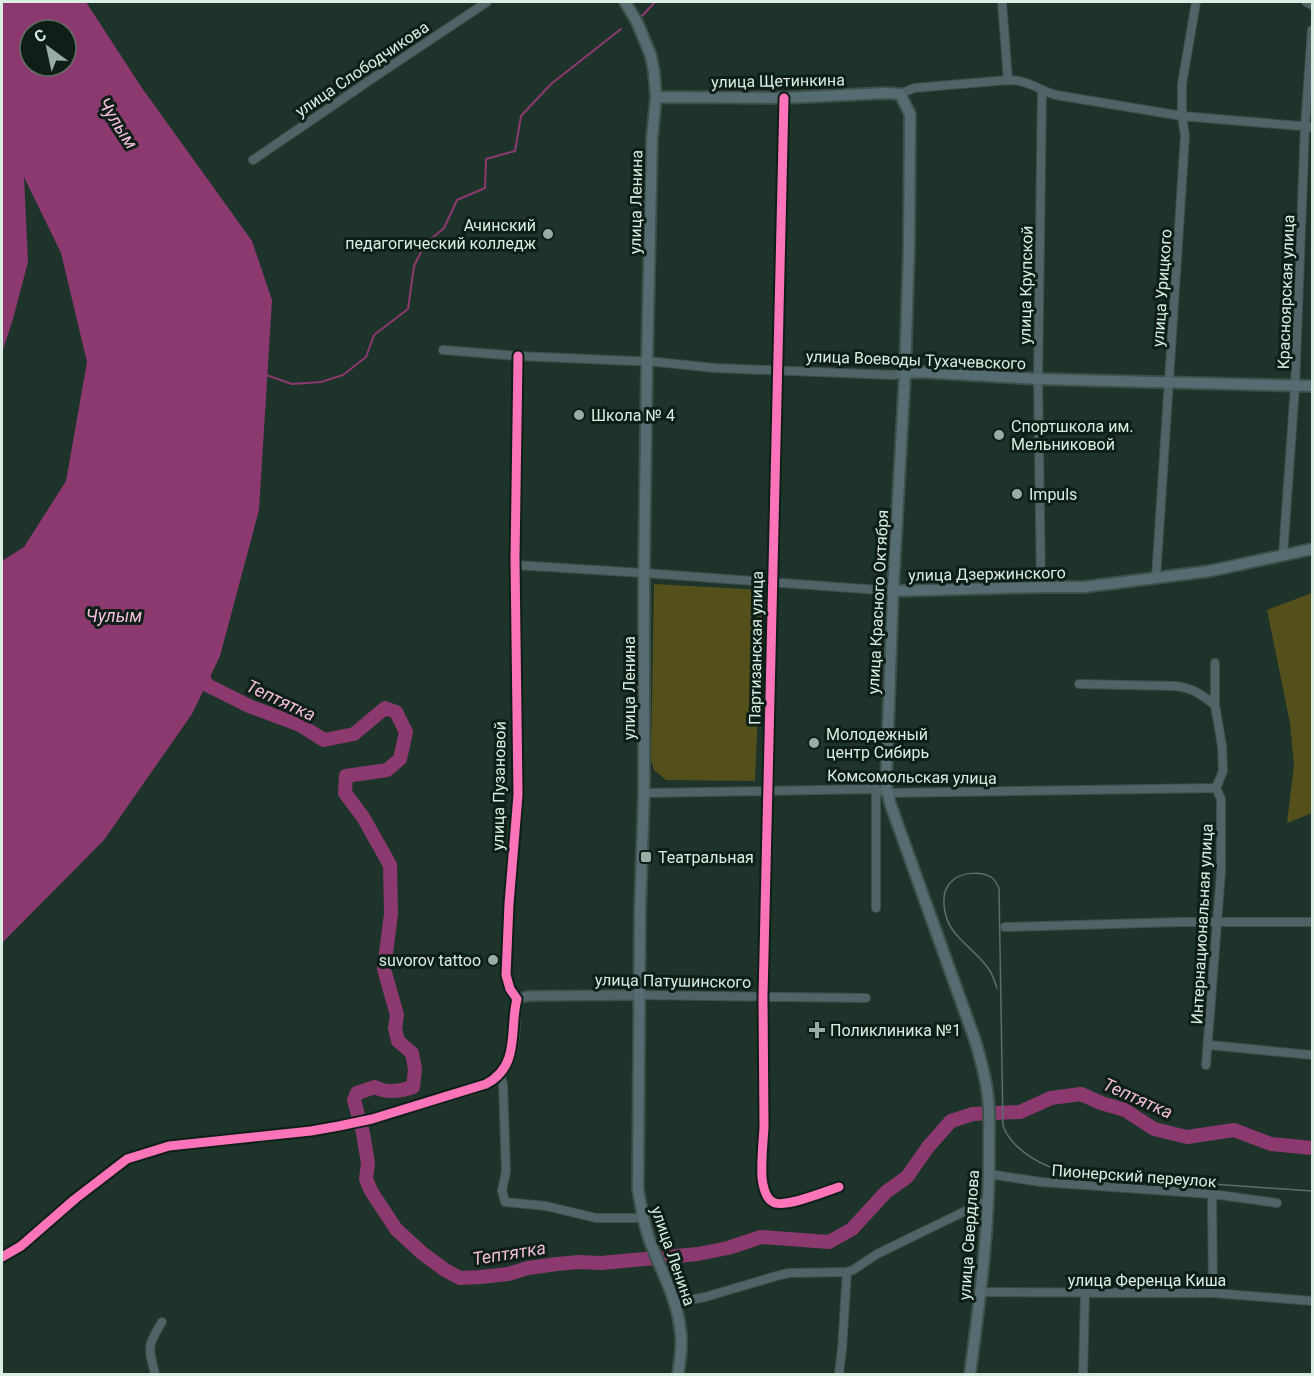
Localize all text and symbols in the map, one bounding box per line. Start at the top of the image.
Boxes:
street label: улица Слободчикова [292,17,432,121]
north arrow [18,18,78,78]
text: С [31,25,50,47]
street label: улица Щетинкина [711,70,845,92]
water label: Чулым [94,94,142,152]
street label: улица Ленина [626,150,646,254]
street label: Красноярская улица [1274,214,1298,370]
place label: Ачинский педагогический колледж [345,216,537,253]
street label: улица Крупской [1015,225,1037,345]
marker: Ачинский педагогический колледж [541,227,555,241]
street label: улица Урицкого [1148,228,1176,348]
street label: улица Воеводы Тухачевского [806,347,1026,373]
place label: Школа № 4 [591,406,675,425]
marker: Школа № 4 [572,408,586,422]
place label: Спортшкола им. Мельниковой [1011,417,1134,454]
marker: Спортшкола им. Мельниковой [992,428,1006,442]
place label: Impuls [1029,485,1077,504]
marker: Impuls [1010,487,1024,501]
street label: улица Красного Октября [864,509,892,695]
street label: улица Дзержинского [908,563,1066,585]
street label: Партизанская улица [745,571,767,725]
water label: Чулым [86,605,142,626]
street label: улица Ленина [620,636,639,740]
water label: Тептятка [243,675,319,725]
street label: улица Пузановой [488,721,510,851]
place label: Молодежный центр Сибирь [826,725,929,762]
marker: Молодежный центр Сибирь [807,736,821,750]
street label: Комсомольская улица [827,766,997,788]
street label: Интернациональная улица [1187,823,1217,1025]
place label: Театральная [658,848,754,867]
marker: Театральная [639,850,653,864]
place label: suvorov tattoo [379,951,481,970]
marker: suvorov tattoo [486,953,500,967]
street label: улица Патушинского [595,970,751,992]
marker: Поликлиника №1 [808,1021,826,1039]
place label: Поликлиника №1 [830,1021,961,1040]
water label: Тептятка [1100,1073,1176,1123]
street label: Пионерский переулок [1051,1161,1217,1191]
street label: улица Свердлова [955,1169,983,1301]
street label: улица Ленина [647,1204,699,1308]
water label: Тептятка [471,1237,547,1269]
street label: улица Ференца Киша [1068,1271,1226,1290]

